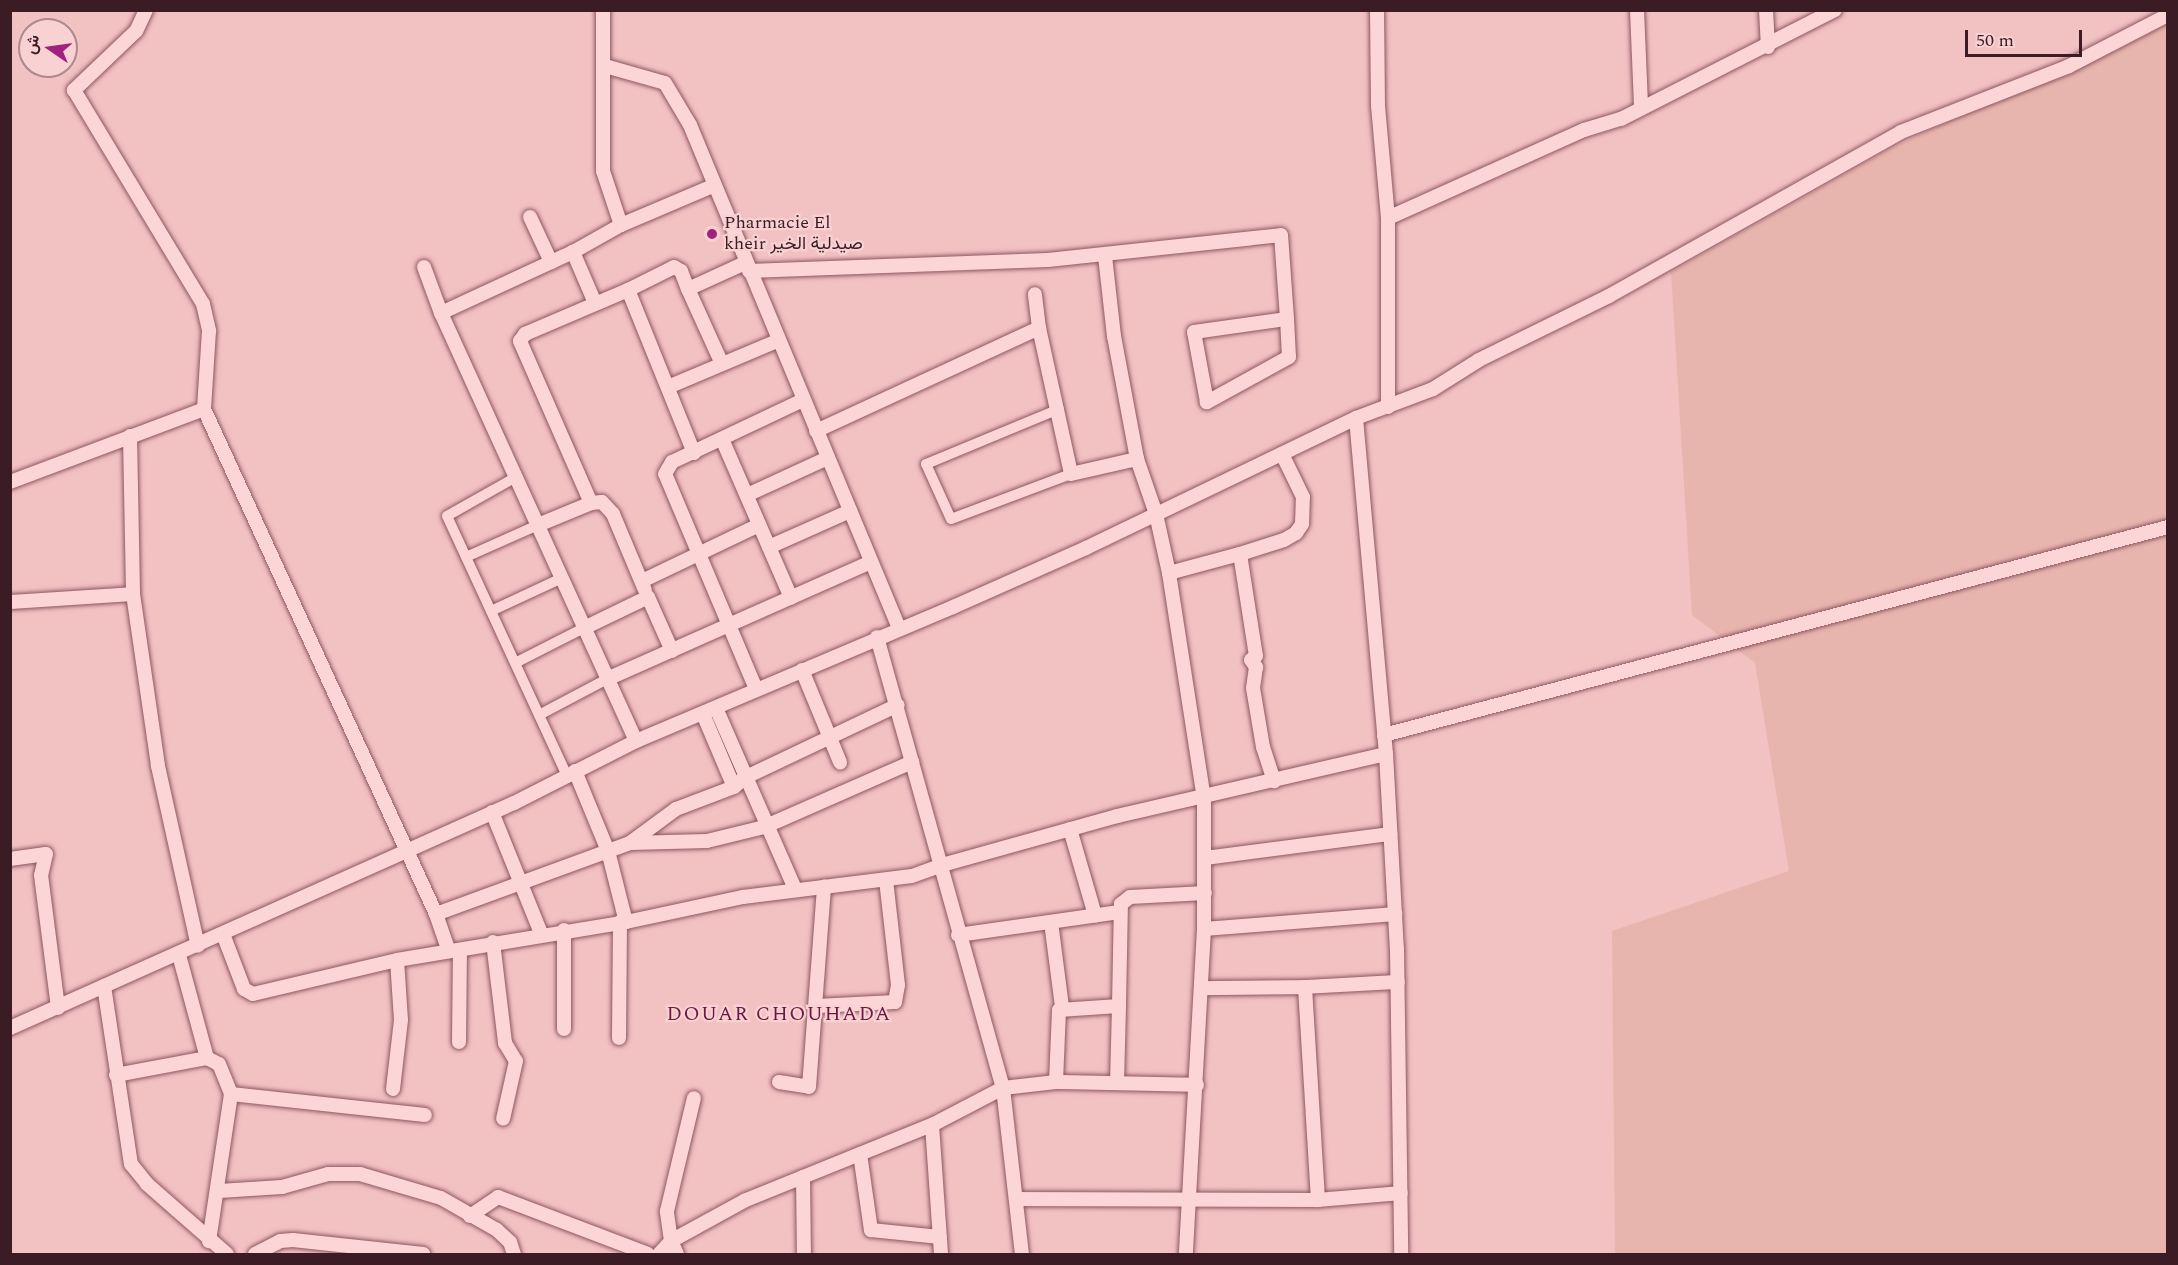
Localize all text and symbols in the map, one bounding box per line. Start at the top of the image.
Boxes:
north arrow [18,18,78,78]
scale bar [1968,18,2085,56]
text: 50 m [1976,27,2014,54]
text: ش [19,32,46,56]
place label: Pharmacie El kheir صيدلية الخير [724,213,863,256]
marker: Pharmacie El kheir صيدلية الخير [705,227,719,241]
district label: DOUAR CHOUHADA [666,1002,892,1026]

